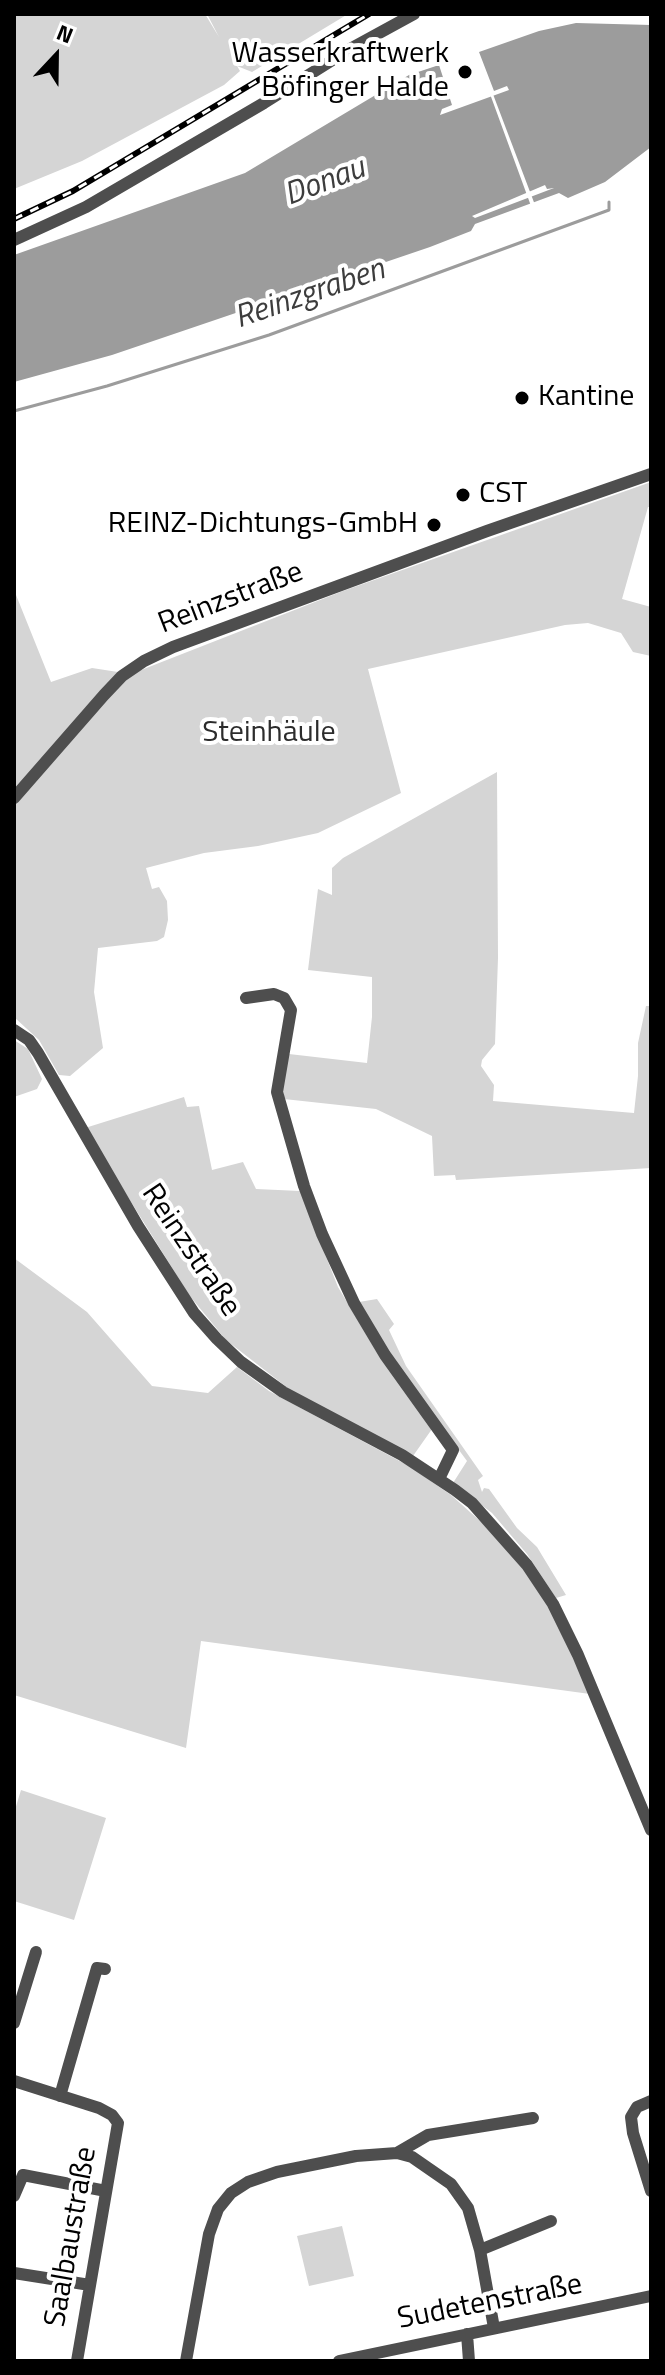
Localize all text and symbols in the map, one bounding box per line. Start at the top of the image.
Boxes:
text: N [52,15,78,52]
north arrow [16,16,96,96]
place label: Wasserkraftwerk Böfinger Halde [232,37,449,108]
marker: Wasserkraftwerk Böfinger Halde [456,63,474,81]
water label: Donau [279,150,371,216]
water label: Reinzgraben [230,251,390,339]
place label: Kantine [538,380,634,416]
marker: Kantine [513,389,531,407]
place label: CST [479,477,527,513]
marker: CST [454,486,472,504]
place label: REINZ-Dichtungs-GmbH [108,507,418,543]
marker: REINZ-Dichtungs-GmbH [425,516,443,534]
street label: Reinzstraße [154,555,308,643]
park label: Steinhäule [202,716,336,752]
street label: Reinzstraße [133,1178,247,1324]
street label: Saalbaustraße [38,2144,106,2330]
street label: Sudetenstraße [395,2267,585,2339]

